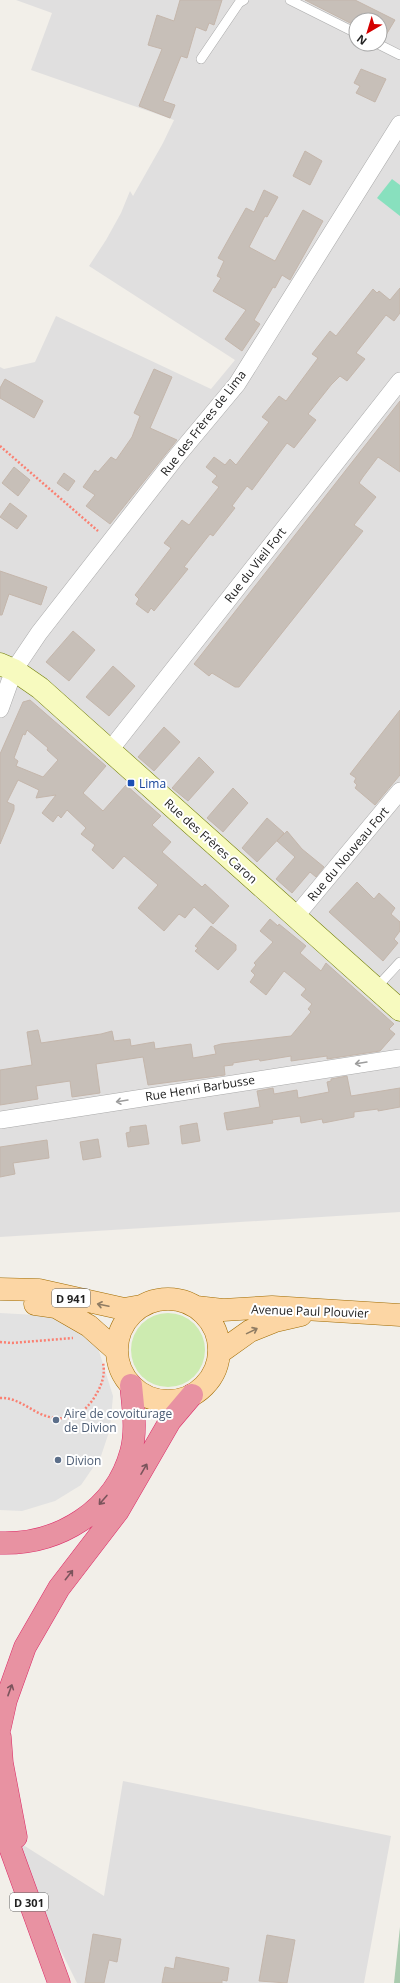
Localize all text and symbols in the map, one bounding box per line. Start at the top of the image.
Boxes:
north arrow [348,12,388,52]
text: N [353,32,370,49]
street label: Rue des Frères de Lima [156,366,250,480]
street label: Rue du Vieil Fort [220,524,290,606]
place label: Lima [139,775,166,792]
marker: Lima [126,778,136,788]
street label: Rue des Frères Caron [161,795,261,887]
street label: Rue du Nouveau Fort [303,803,393,905]
one-way arrow [355,1060,368,1068]
street label: Rue Henri Barbusse [144,1071,256,1105]
one-way arrow [116,1097,129,1105]
road number: D 941 [52,1289,90,1307]
one-way arrow [97,1300,110,1308]
street label: Avenue Paul Plouvier [251,1300,369,1322]
one-way arrow [246,1327,258,1334]
place label: Aire de covoiturage de Divion [64,1405,173,1436]
marker: Aire de covoiturage de Divion [51,1415,61,1425]
place label: Divion [66,1452,101,1469]
marker: Divion [53,1455,63,1465]
one-way arrow [140,1463,148,1475]
one-way arrow [99,1495,108,1505]
one-way arrow [65,1569,73,1580]
one-way arrow [7,1683,14,1696]
road number: D 301 [10,1893,48,1911]

